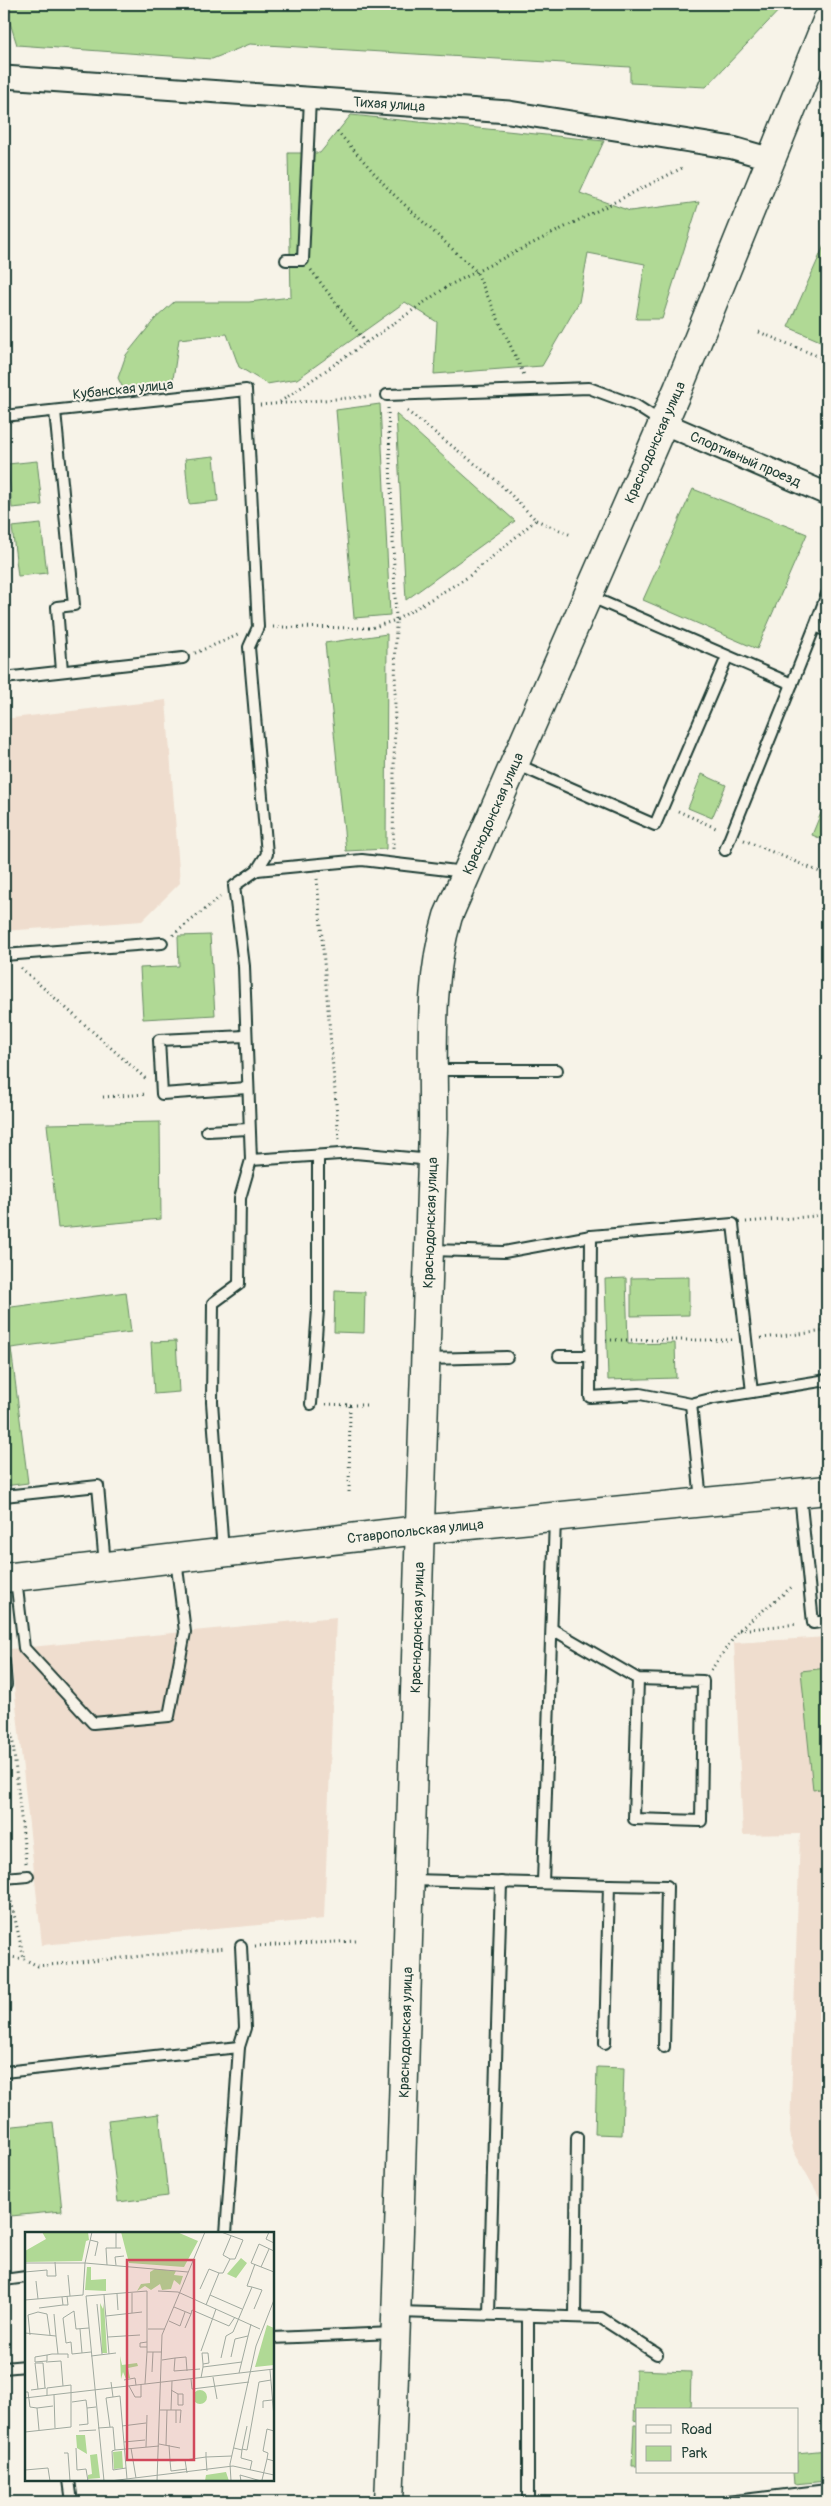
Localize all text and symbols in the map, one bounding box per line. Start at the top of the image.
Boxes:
street label: Тихая улица [353,93,426,115]
street label: Кубанская улица [72,376,174,403]
street label: Краснодонская улица [621,379,689,506]
street label: Спортивный проезд [687,428,804,491]
street label: Краснодонская улица [459,750,527,877]
street label: Краснодонская улица [420,1157,441,1289]
street label: Ставропольская улица [346,1516,484,1547]
street label: Краснодонская улица [407,1562,428,1693]
street label: Краснодонская улица [395,1966,416,2098]
inset map [25,2232,274,2481]
legend [636,2408,798,2474]
text: Road [681,2420,712,2439]
text: Park [681,2444,708,2463]

